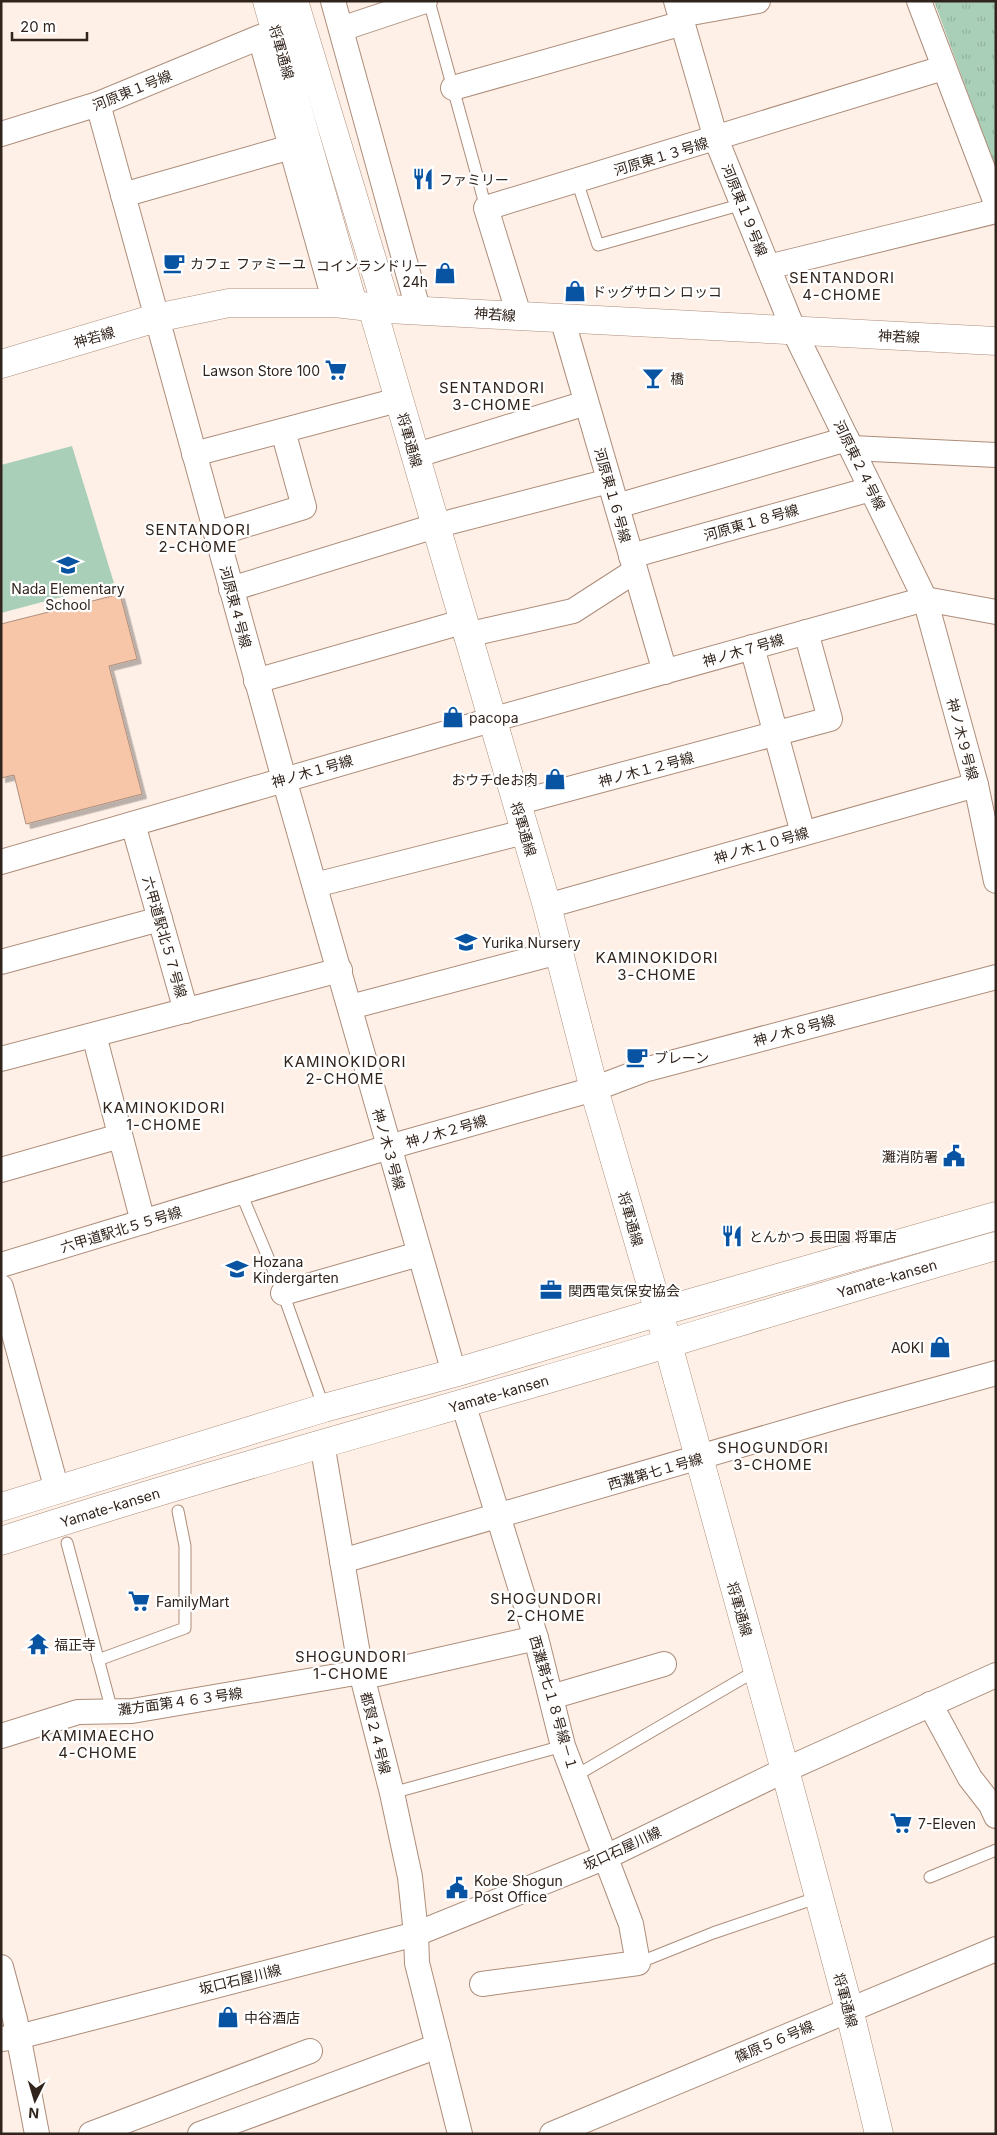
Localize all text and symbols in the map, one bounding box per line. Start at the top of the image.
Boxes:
scale bar [12,10,88,42]
text: 20 m [20,17,56,36]
street label: 将軍通線 [266,23,298,81]
street label: 河原東１号線 [90,66,174,114]
street label: 河原東１３号線 [612,134,710,178]
street label: 河原東１９号線 [719,161,771,259]
restaurant icon: ファミリー [410,166,436,192]
place label: ファミリー [439,171,509,188]
cafe icon: カフェ ファミーユ [161,250,187,276]
place label: カフェ ファミーユ [190,255,306,272]
place label: コインランドリー 24h [316,257,428,290]
shop icon: コインランドリー 24h [432,260,458,286]
district label: SENTANDORI 4-CHOME [789,268,895,304]
shop icon: ドッグサロン ロッコ [562,278,588,304]
place label: ドッグサロン ロッコ [592,283,722,300]
street label: 神若線 [473,304,517,324]
street label: 神若線 [71,323,117,351]
street label: 神若線 [878,326,920,346]
supermarket icon: Lawson Store 100 [323,357,349,383]
place label: Lawson Store 100 [202,362,320,379]
bar icon: 橋 [640,365,666,391]
place label: 橋 [670,370,684,387]
district label: SENTANDORI 3-CHOME [439,378,545,414]
street label: 将軍通線 [394,411,426,469]
street label: 河原東２４号線 [831,417,889,513]
street label: 河原東１６号線 [591,446,635,544]
street label: 河原東１８号線 [702,500,800,544]
district label: SENTANDORI 2-CHOME [145,520,251,556]
school or university icon: Nada Elementary School [55,552,81,578]
street label: 河原東４号線 [217,564,255,650]
place label: Nada Elementary School [11,580,125,613]
street label: 神ノ木７号線 [700,630,786,670]
street label: 神ノ木９号線 [944,696,982,782]
shop icon: pacopa [440,704,466,730]
place label: pacopa [469,709,519,726]
street label: 神ノ木１２号線 [596,748,696,790]
street label: 神ノ木１号線 [269,751,355,791]
shop icon: おウチdeお肉 [542,766,568,792]
place label: おウチdeお肉 [451,771,538,788]
street label: 将軍通線 [508,800,540,858]
street label: 神ノ木１０号線 [712,823,810,867]
street label: 六甲道駅北５７号線 [139,874,191,1000]
school or university icon: Yurika Nursery [453,929,479,955]
place label: Yurika Nursery [482,934,581,951]
district label: KAMINOKIDORI 3-CHOME [596,948,718,984]
street label: 神ノ木８号線 [751,1011,837,1049]
cafe icon: ブレーン [624,1044,650,1070]
place label: ブレーン [654,1049,709,1066]
district label: KAMINOKIDORI 2-CHOME [284,1052,406,1088]
district label: KAMINOKIDORI 1-CHOME [103,1098,225,1134]
street label: 神ノ木３号線 [369,1106,409,1192]
street label: 神ノ木２号線 [403,1111,489,1151]
public building icon: 灘消防署 [941,1143,967,1169]
place label: 灘消防署 [882,1148,938,1165]
street label: 将軍通線 [615,1190,647,1248]
street label: 六甲道駅北５５号線 [58,1202,184,1256]
restaurant icon: とんかつ 長田園 将軍店 [719,1223,745,1249]
place label: とんかつ 長田園 将軍店 [749,1228,897,1245]
place label: Hozana Kindergarten [253,1253,339,1286]
street label: Yamate-kansen [835,1255,939,1301]
school or university icon: Hozana Kindergarten [224,1256,250,1282]
office icon: 関西電気保安協会 [538,1277,564,1303]
place label: 関西電気保安協会 [568,1282,680,1299]
shop icon: AOKI [927,1334,953,1360]
place label: AOKI [891,1339,924,1356]
street label: Yamate-kansen [447,1371,550,1416]
district label: SHOGUNDORI 3-CHOME [717,1438,829,1474]
street label: 西灘第七１号線 [606,1449,704,1493]
street label: Yamate-kansen [58,1484,162,1530]
street label: 将軍通線 [724,1580,756,1638]
supermarket icon: FamilyMart [126,1588,152,1614]
district label: SHOGUNDORI 2-CHOME [490,1589,602,1625]
place label: FamilyMart [156,1593,230,1610]
temple icon: 福正寺 [25,1631,51,1657]
street label: 西灘第七１８号線－１ [527,1633,581,1773]
place label: 福正寺 [54,1636,96,1653]
district label: SHOGUNDORI 1-CHOME [295,1647,407,1683]
street label: 灘方面第４６３号線 [116,1684,244,1718]
street label: 都賀２４号線 [358,1690,394,1776]
district label: KAMIMAECHO 4-CHOME [41,1726,155,1762]
supermarket icon: 7-Eleven [888,1810,914,1836]
place label: 7-Eleven [918,1815,976,1832]
street label: 坂口石屋川線 [580,1823,664,1873]
place label: Kobe Shogun Post Office [474,1872,563,1905]
public building icon: Kobe Shogun Post Office [444,1875,470,1901]
street label: 坂口石屋川線 [197,1961,283,1997]
street label: 将軍通線 [831,1971,861,2029]
shop icon: 中谷酒店 [215,2004,241,2030]
place label: 中谷酒店 [244,2009,300,2026]
street label: 篠原５６号線 [732,2017,816,2065]
north arrow [10,2075,60,2125]
text: N [28,2105,40,2122]

